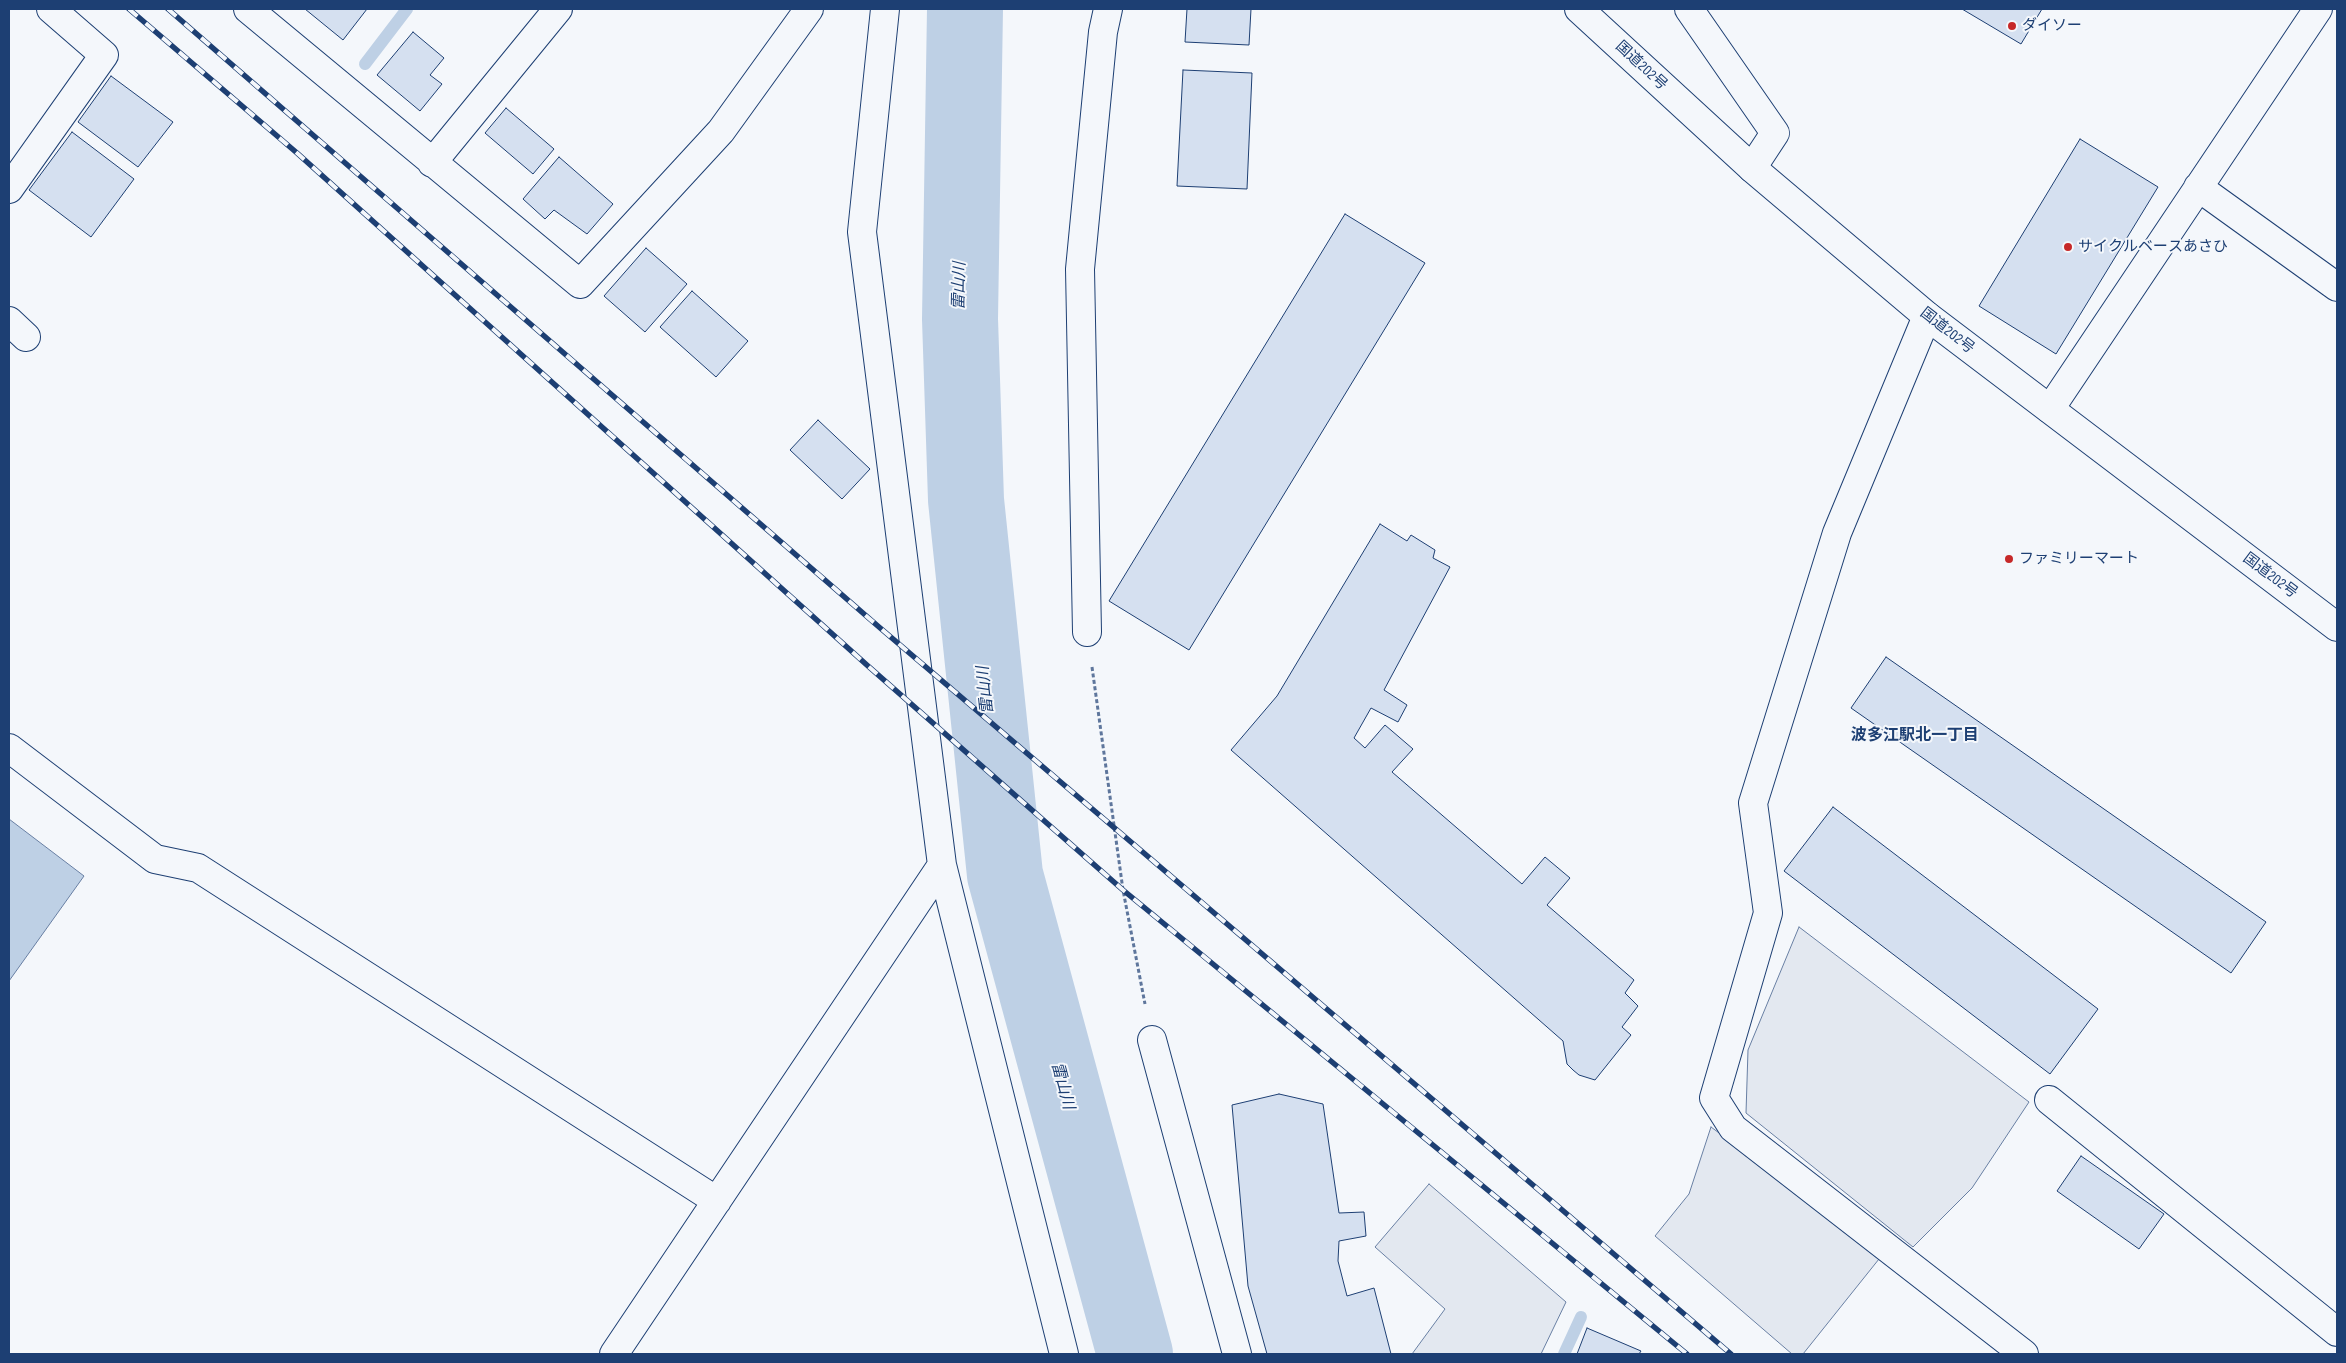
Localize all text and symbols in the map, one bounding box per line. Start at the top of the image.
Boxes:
place label: ダイソー [2022,17,2082,35]
marker: ダイソー [2006,20,2018,32]
street label: 国道202号 [1611,38,1671,94]
place label: サイクルベースあさひ [2078,238,2228,256]
marker: サイクルベースあさひ [2062,241,2074,253]
water label: 雷山川 [950,262,970,310]
street label: 国道202号 [1916,304,1978,358]
place label: ファミリーマート [2019,550,2139,568]
street label: 国道202号 [2239,550,2301,602]
marker: ファミリーマート [2003,553,2015,565]
water label: 雷山川 [974,665,998,715]
district label: 波多江駅北一丁目 [1851,726,1979,746]
water label: 雷山川 [1047,1060,1077,1112]

